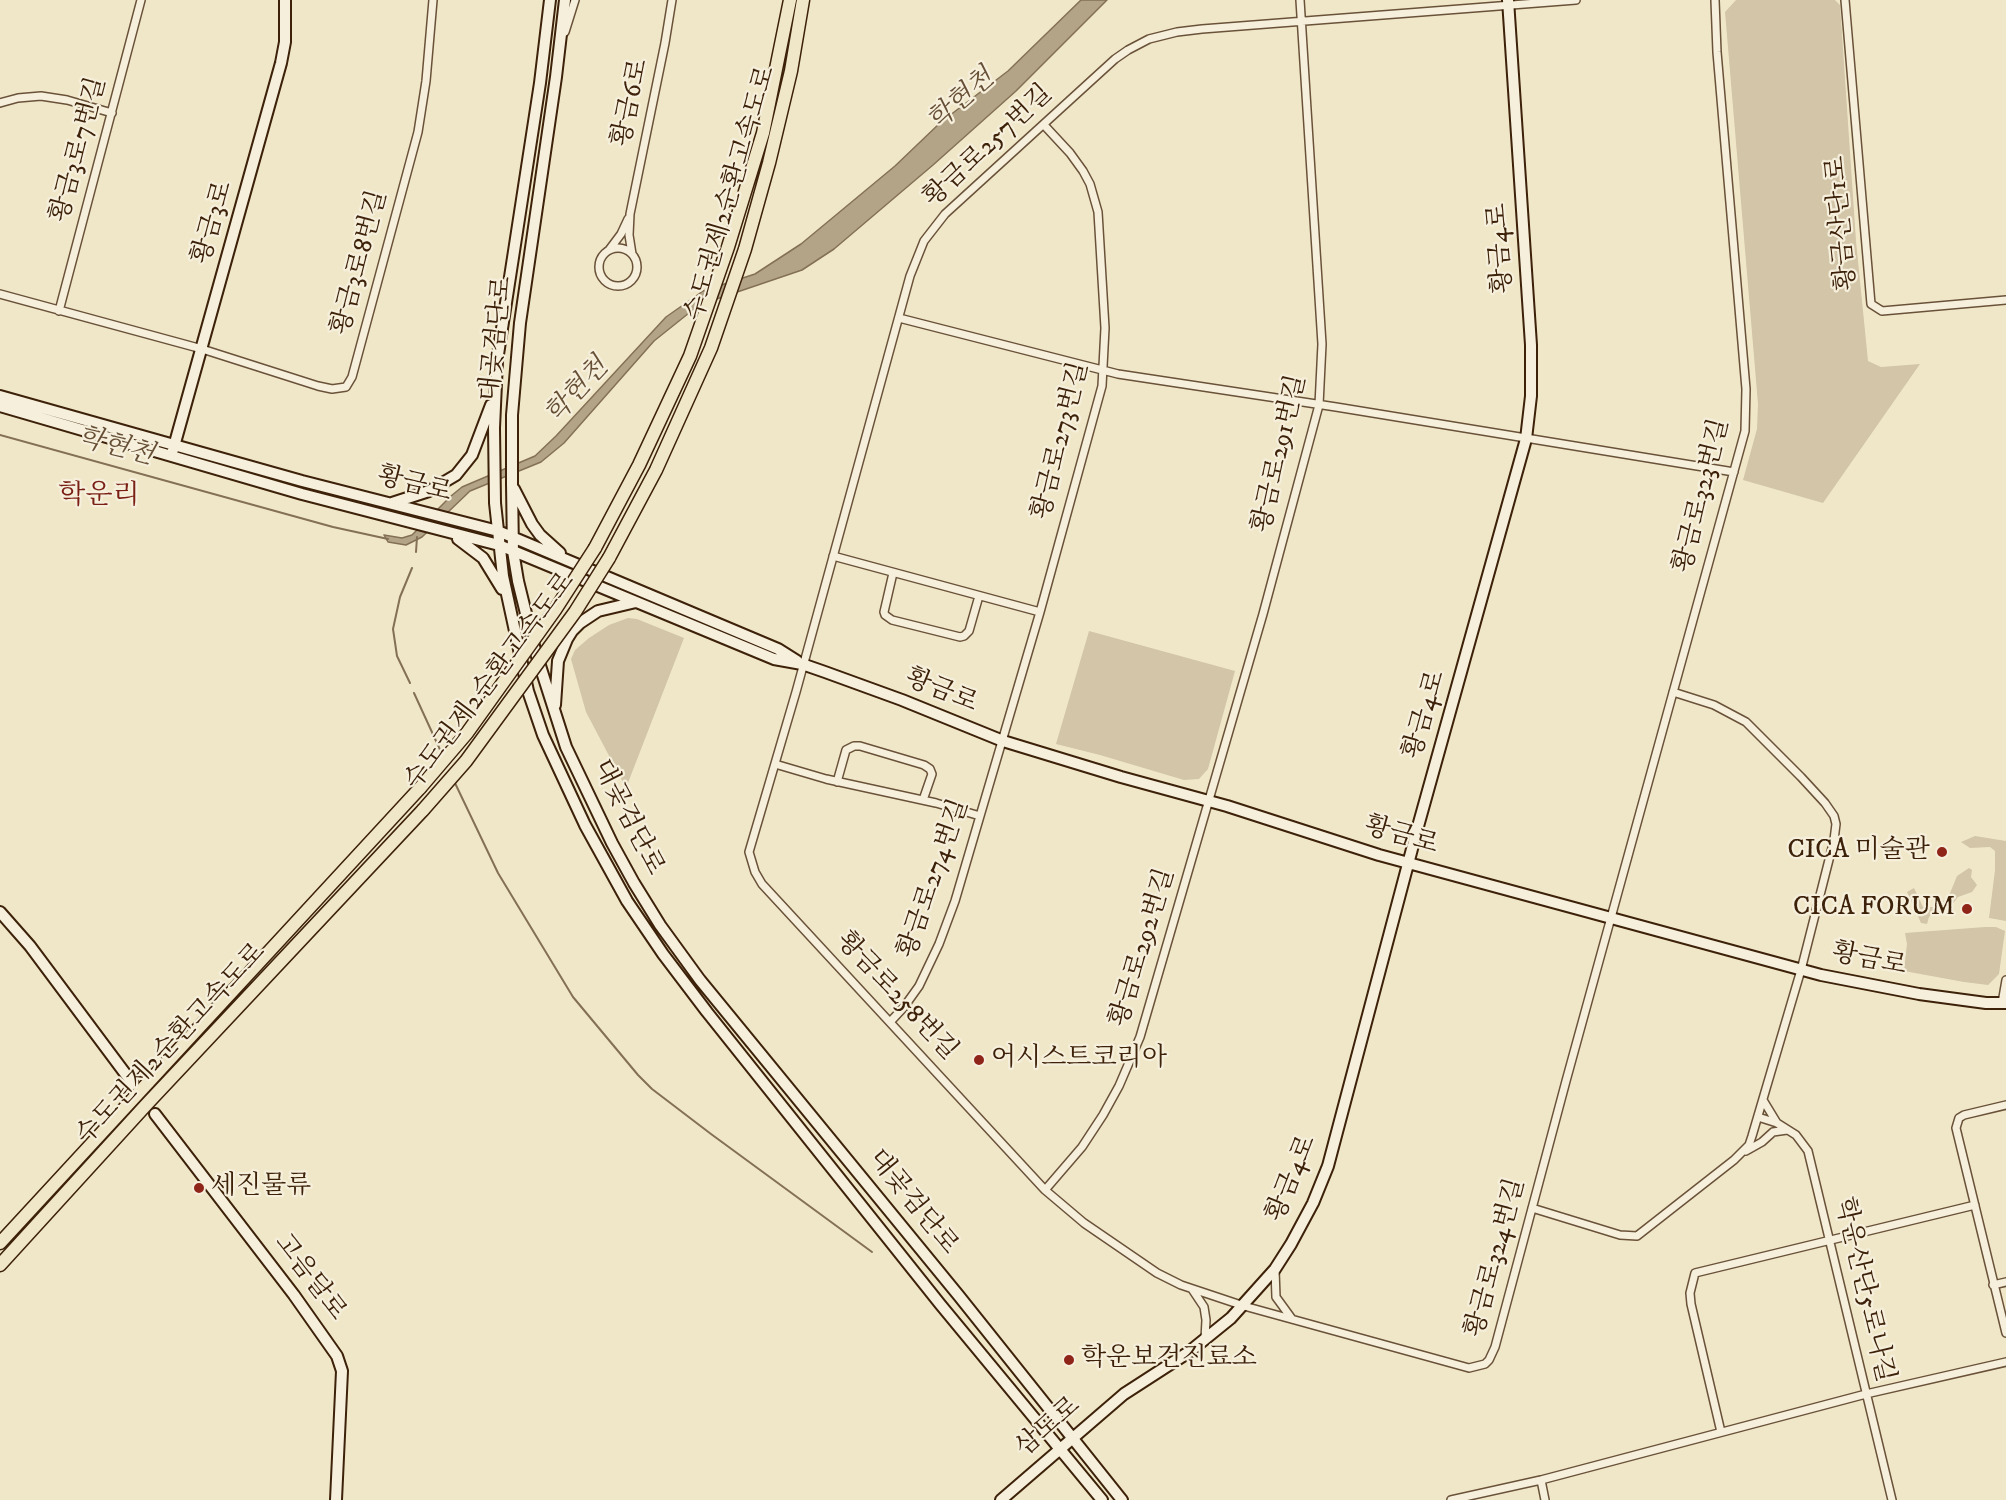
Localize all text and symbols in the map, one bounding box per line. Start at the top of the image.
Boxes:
street label: 황금6로 [608,56,656,150]
street label: 수도권제2순환고속도로 [681,63,783,325]
water label: 학현천 [922,63,1002,139]
street label: 황금3로7번길 [46,74,114,226]
street label: 황금로257번길 [918,79,1060,215]
street label: 황금산단1로 [1822,154,1864,292]
street label: 황금3로 [187,178,241,268]
street label: 황금3로8번길 [327,187,395,339]
street label: 황금4로 [1483,202,1521,294]
street label: 대곶검단로 [476,275,520,403]
water label: 학현천 [539,352,617,432]
street label: 황금로273번길 [1027,359,1097,523]
street label: 황금로291번길 [1248,372,1314,536]
street label: 황금로323번길 [1669,416,1737,576]
water label: 학현천 [73,422,157,474]
street label: 황금로 [374,462,454,510]
district label: 학운리 [58,480,140,514]
street label: 수도권제2순환고속도로 [399,567,583,797]
street label: 황금로 [900,663,982,721]
street label: 황금4로 [1399,667,1453,763]
street label: 대곶검단로 [585,755,669,881]
street label: 황금로274번길 [893,795,977,963]
street label: 황금로 [1360,812,1442,862]
place label: CICA 미술관 [1787,836,1930,868]
marker: CICA 미술관 [1935,845,1949,859]
street label: 황금로292번길 [1105,865,1183,1031]
place label: CICA FORUM [1793,893,1955,925]
marker: CICA FORUM [1960,902,1974,916]
street label: 황금로258번길 [829,926,963,1068]
street label: 수도권제2순환고속도로 [71,938,273,1152]
street label: 황금로 [1829,938,1909,984]
place label: 어시스트코리아 [991,1044,1167,1076]
marker: 어시스트코리아 [972,1053,986,1067]
street label: 황금4로 [1262,1131,1324,1227]
street label: 대곶검단로 [860,1144,964,1262]
place label: 세진물류 [211,1172,311,1204]
street label: 황금로324번길 [1461,1175,1533,1341]
marker: 세진물류 [192,1181,206,1195]
street label: 학운산단5로나길 [1827,1195,1899,1385]
street label: 고음달로 [266,1228,352,1328]
place label: 학운보건진료소 [1081,1344,1257,1376]
marker: 학운보건진료소 [1062,1353,1076,1367]
street label: 삼도로 [1010,1392,1088,1464]

